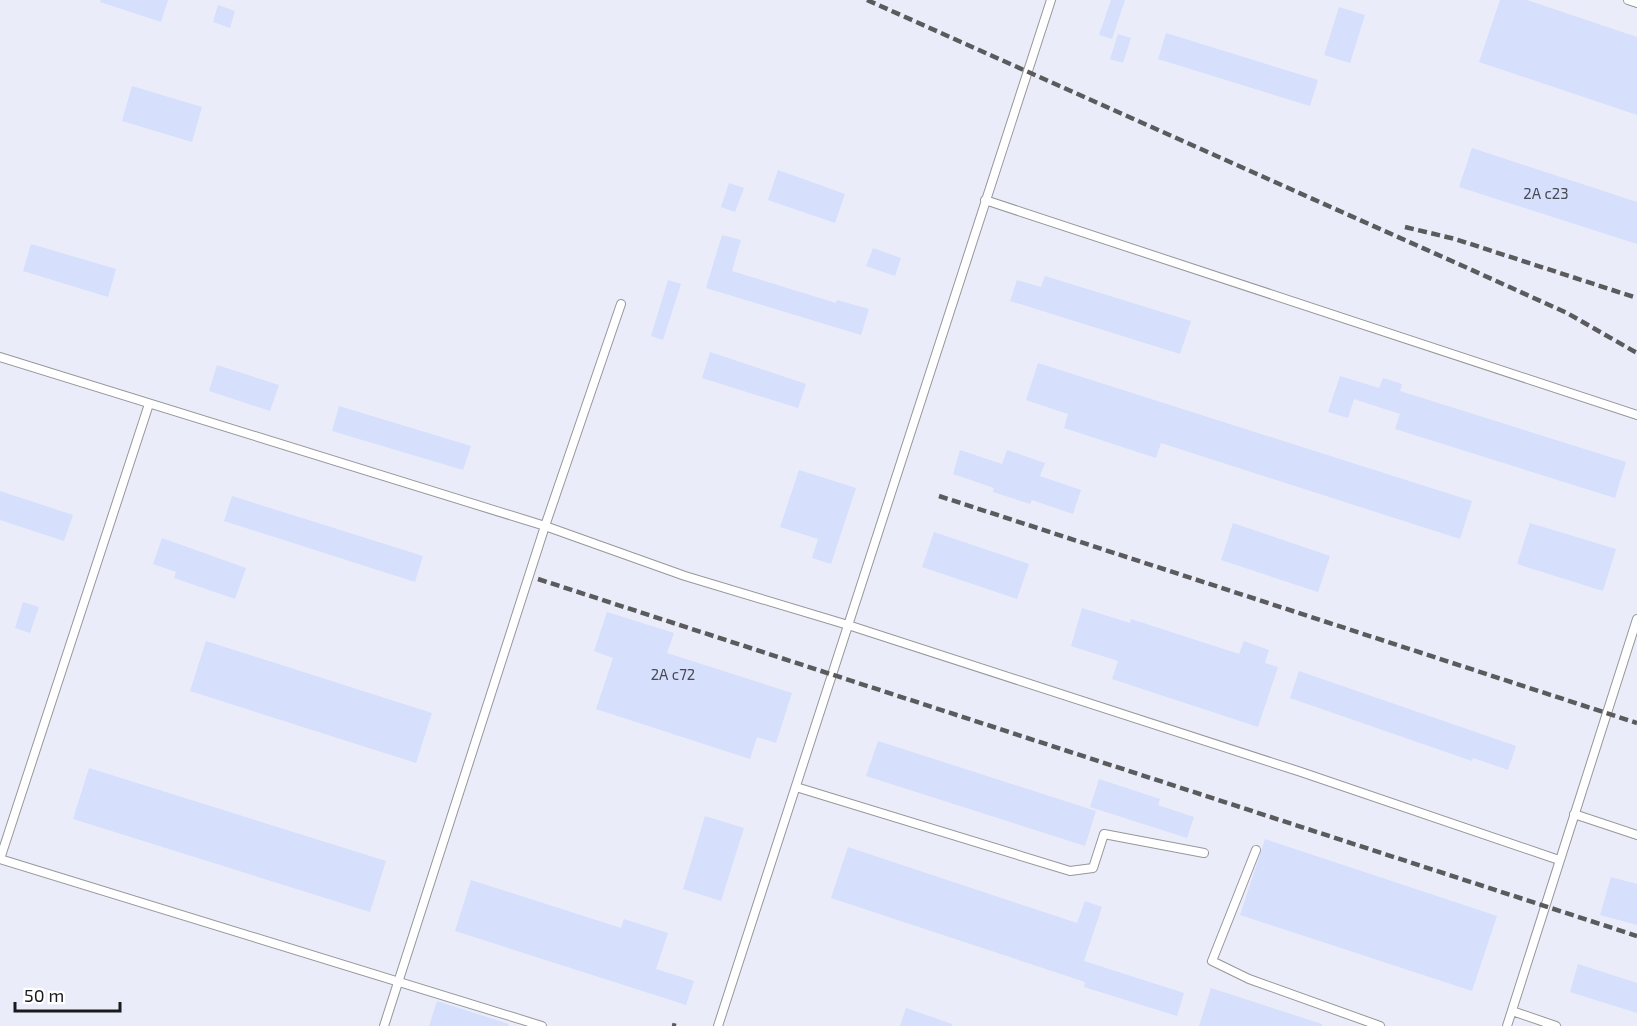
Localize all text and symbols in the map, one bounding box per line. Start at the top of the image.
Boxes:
house number: 2А с23 [1523,184,1569,202]
house number: 2А с72 [651,665,695,683]
scale bar [15,975,120,1013]
text: 50 m [24,984,64,1006]

